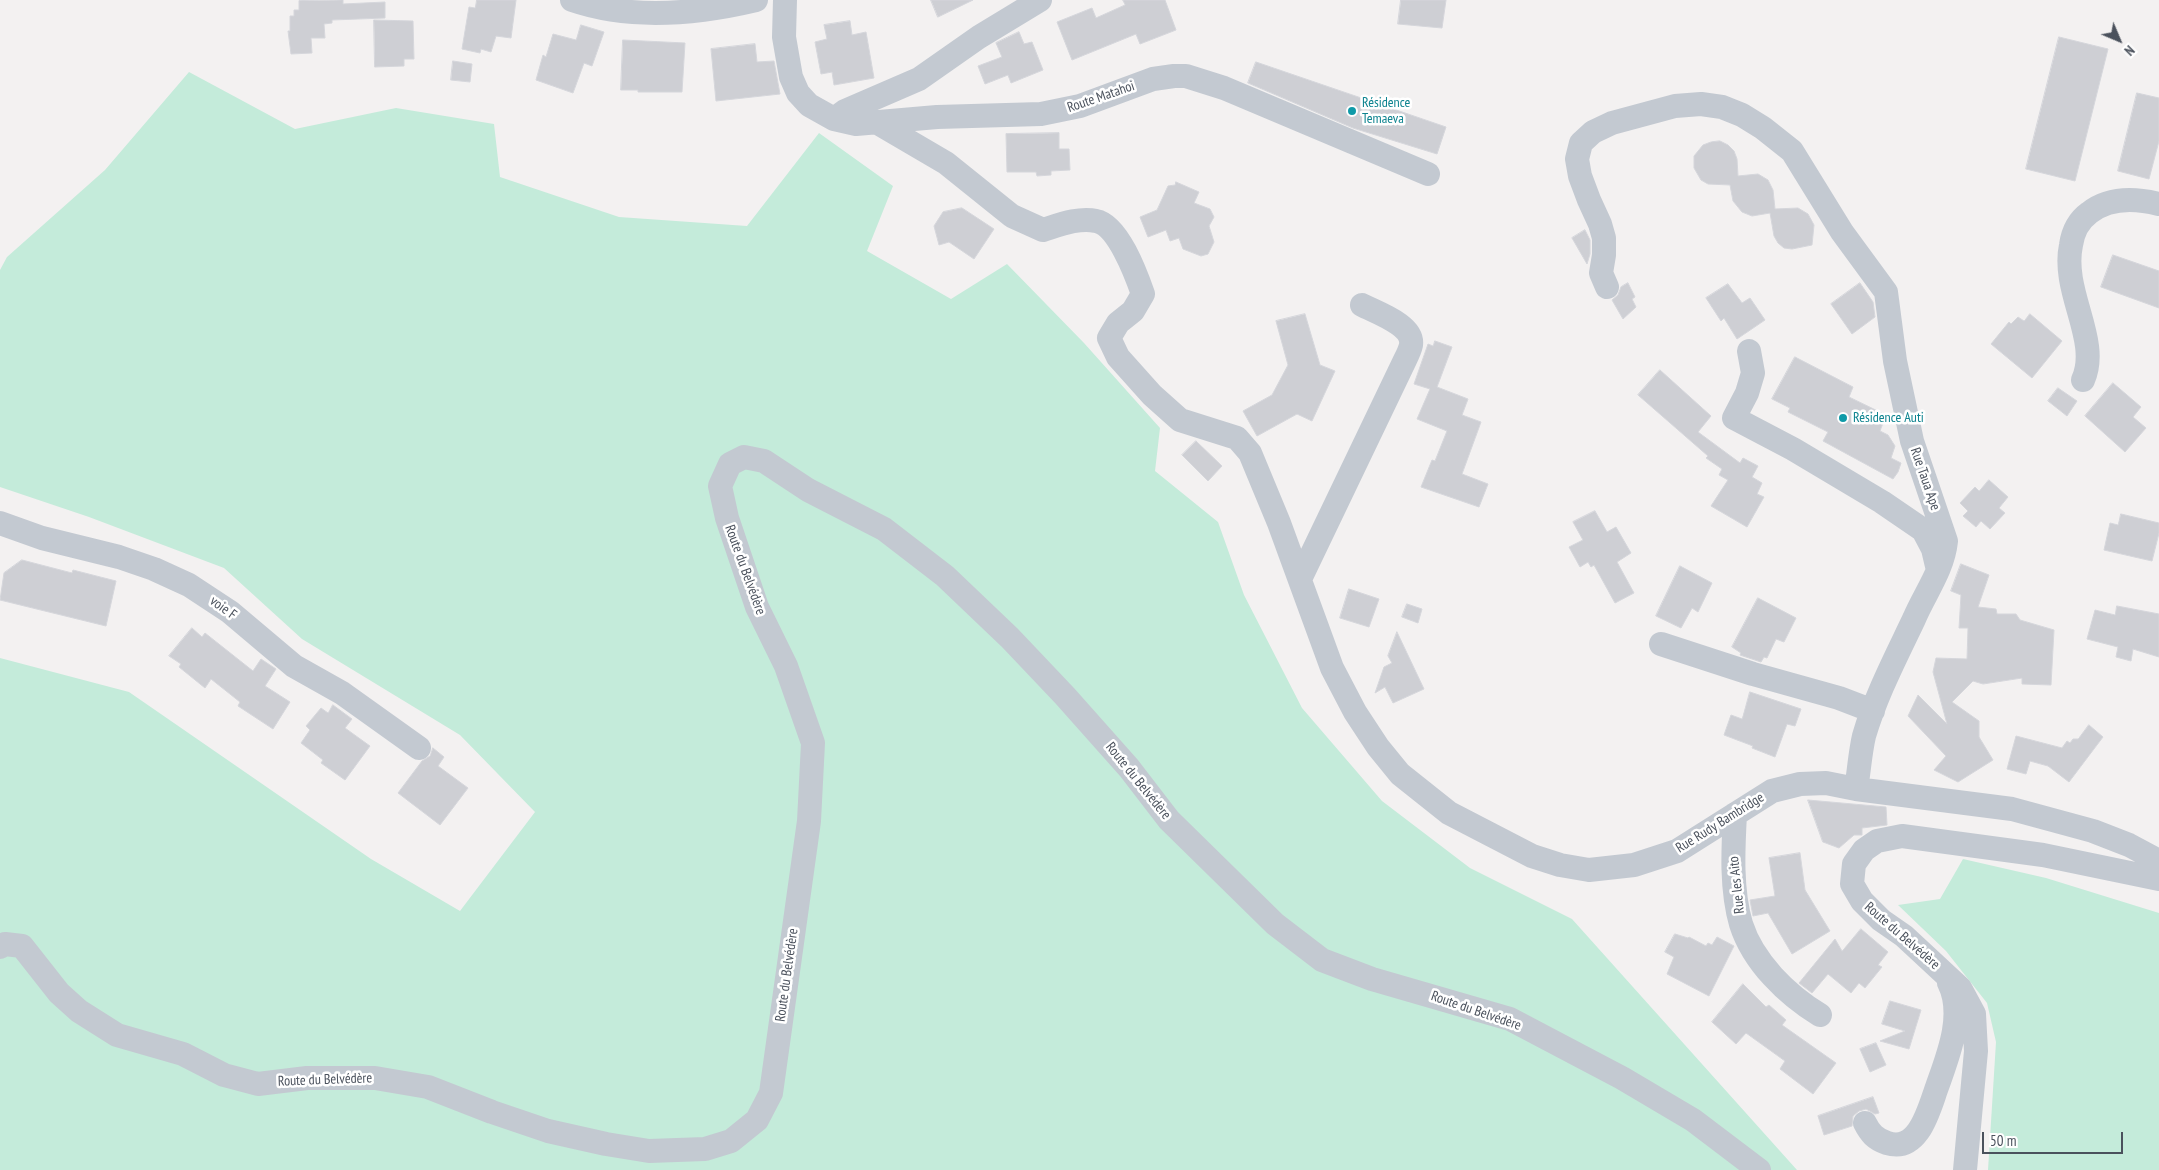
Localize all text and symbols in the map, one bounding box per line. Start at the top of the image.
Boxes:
north arrow [2094,15,2144,65]
text: N [2121,42,2139,60]
street label: Route Matahoi [1065,78,1137,116]
place label: Résidence Temaeva [1362,95,1410,128]
marker: Résidence Temaeva [1346,105,1358,117]
place label: Résidence Auti [1853,410,1924,426]
marker: Résidence Auti [1837,412,1849,424]
street label: Rue Taua Ape [1906,445,1944,513]
street label: Route du Belvédère [721,523,769,617]
street label: voie F [206,593,240,623]
street label: Route du Belvédère [1102,739,1174,823]
street label: Rue Rudy Bambridge [1673,789,1767,857]
street label: Rue les Aito [1726,855,1748,915]
street label: Route du Belvédère [1861,899,1943,973]
street label: Route du Belvédère [772,927,802,1023]
street label: Route du Belvédère [1429,988,1523,1034]
street label: Route du Belvédère [278,1070,372,1090]
scale bar [1984,1122,2125,1154]
text: 50 m [1990,1131,2016,1150]

